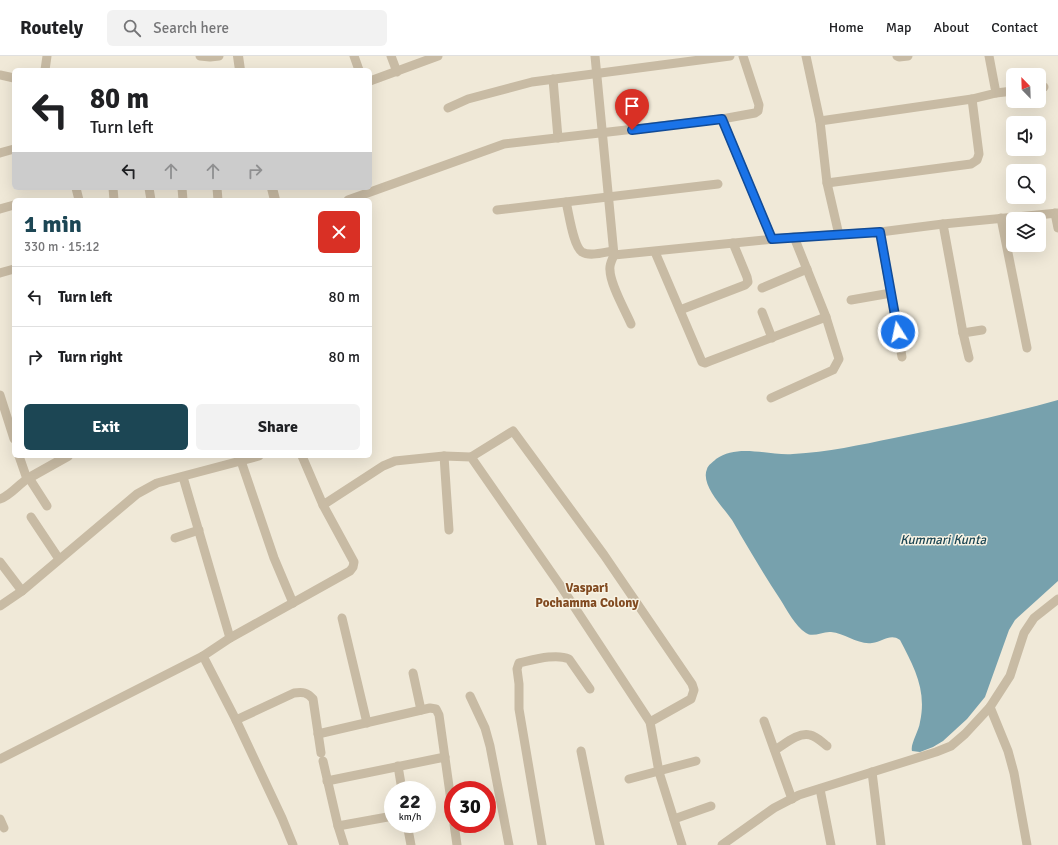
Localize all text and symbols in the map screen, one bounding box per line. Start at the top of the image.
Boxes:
search box [107,10,387,46]
text: Routely [20,16,83,40]
icon: search [121,17,143,39]
text: Search here [153,19,229,37]
text: Home [829,19,864,36]
text: Map [886,19,911,36]
text: About [933,19,969,36]
text: Contact [991,19,1038,36]
north arrow [1006,68,1046,108]
map controls [1006,68,1046,252]
text: 80 m [90,82,149,116]
icon: left [24,84,76,136]
pin [615,89,649,130]
icon: arrive [621,95,643,117]
text: Turn left [90,116,153,138]
button: sound [1006,116,1046,156]
icon: left [118,160,140,182]
icon: ahead [160,160,182,182]
icon: ahead [202,160,224,182]
icon: right [244,160,266,182]
button: search [1006,164,1046,204]
text: 1 min [24,209,82,239]
button: close [318,211,360,253]
button: layers [1006,212,1046,252]
text: 330 m · 15:12 [24,239,100,255]
icon: left [24,286,46,308]
text: Turn left [58,288,112,306]
text: 80 m [329,288,360,306]
position arrow [877,311,919,353]
icon: right [24,346,46,368]
text: Turn right [58,348,123,366]
text: 80 m [329,348,360,366]
button: Exit [24,404,188,450]
button: Share [196,404,360,450]
water label: Kummari Kunta [900,532,986,548]
district label: Vaspari Pochamma Colony [535,580,639,611]
speed limit sign: 30 [444,781,496,833]
text: 22 [399,789,421,814]
text: km/h [399,811,421,823]

